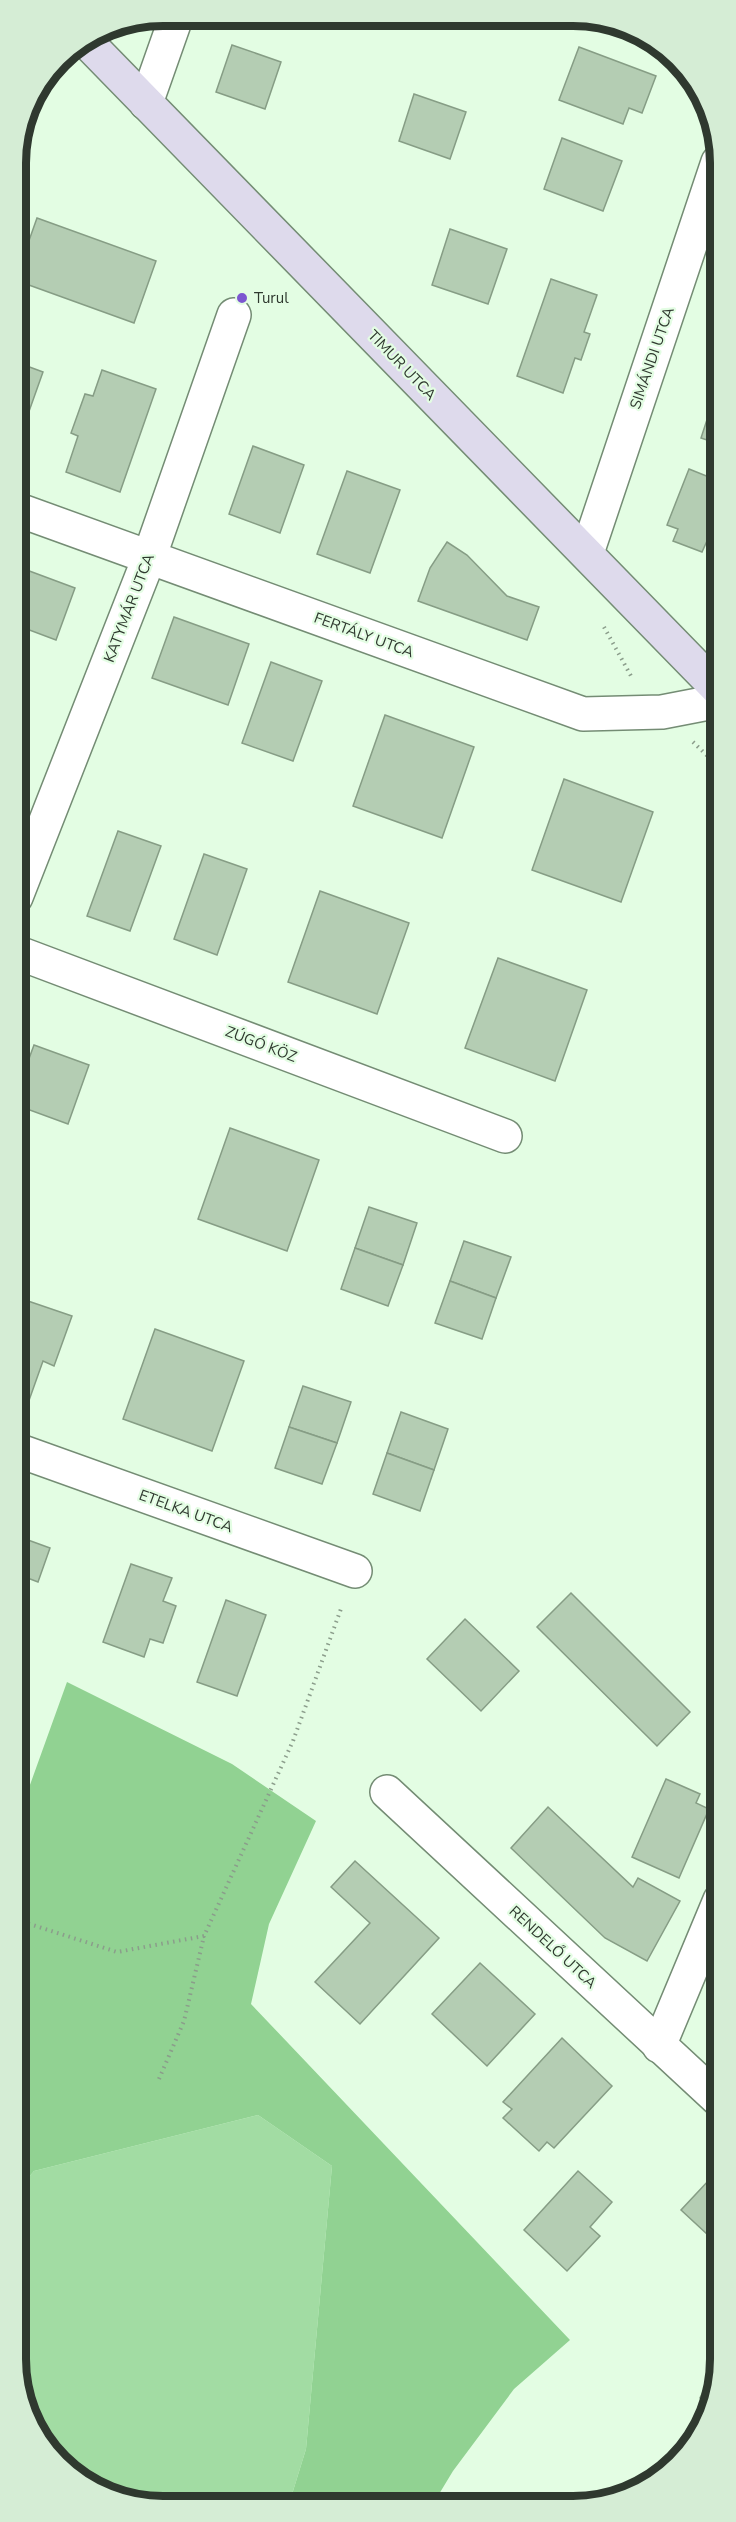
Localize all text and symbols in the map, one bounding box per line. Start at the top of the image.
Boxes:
place label: Turul [254,288,289,308]
marker: Turul [235,291,249,305]
street label: SIMÁNDI UTCA [625,304,679,412]
street label: TIMUR UTCA [363,325,441,405]
street label: KATYMÁR UTCA [99,551,159,665]
street label: FERTÁLY UTCA [311,608,417,662]
street label: ZÚGÓ KÖZ [222,1020,300,1067]
street label: ETELKA UTCA [136,1485,236,1537]
street label: RENDELŐ UTCA [505,1901,601,1993]

